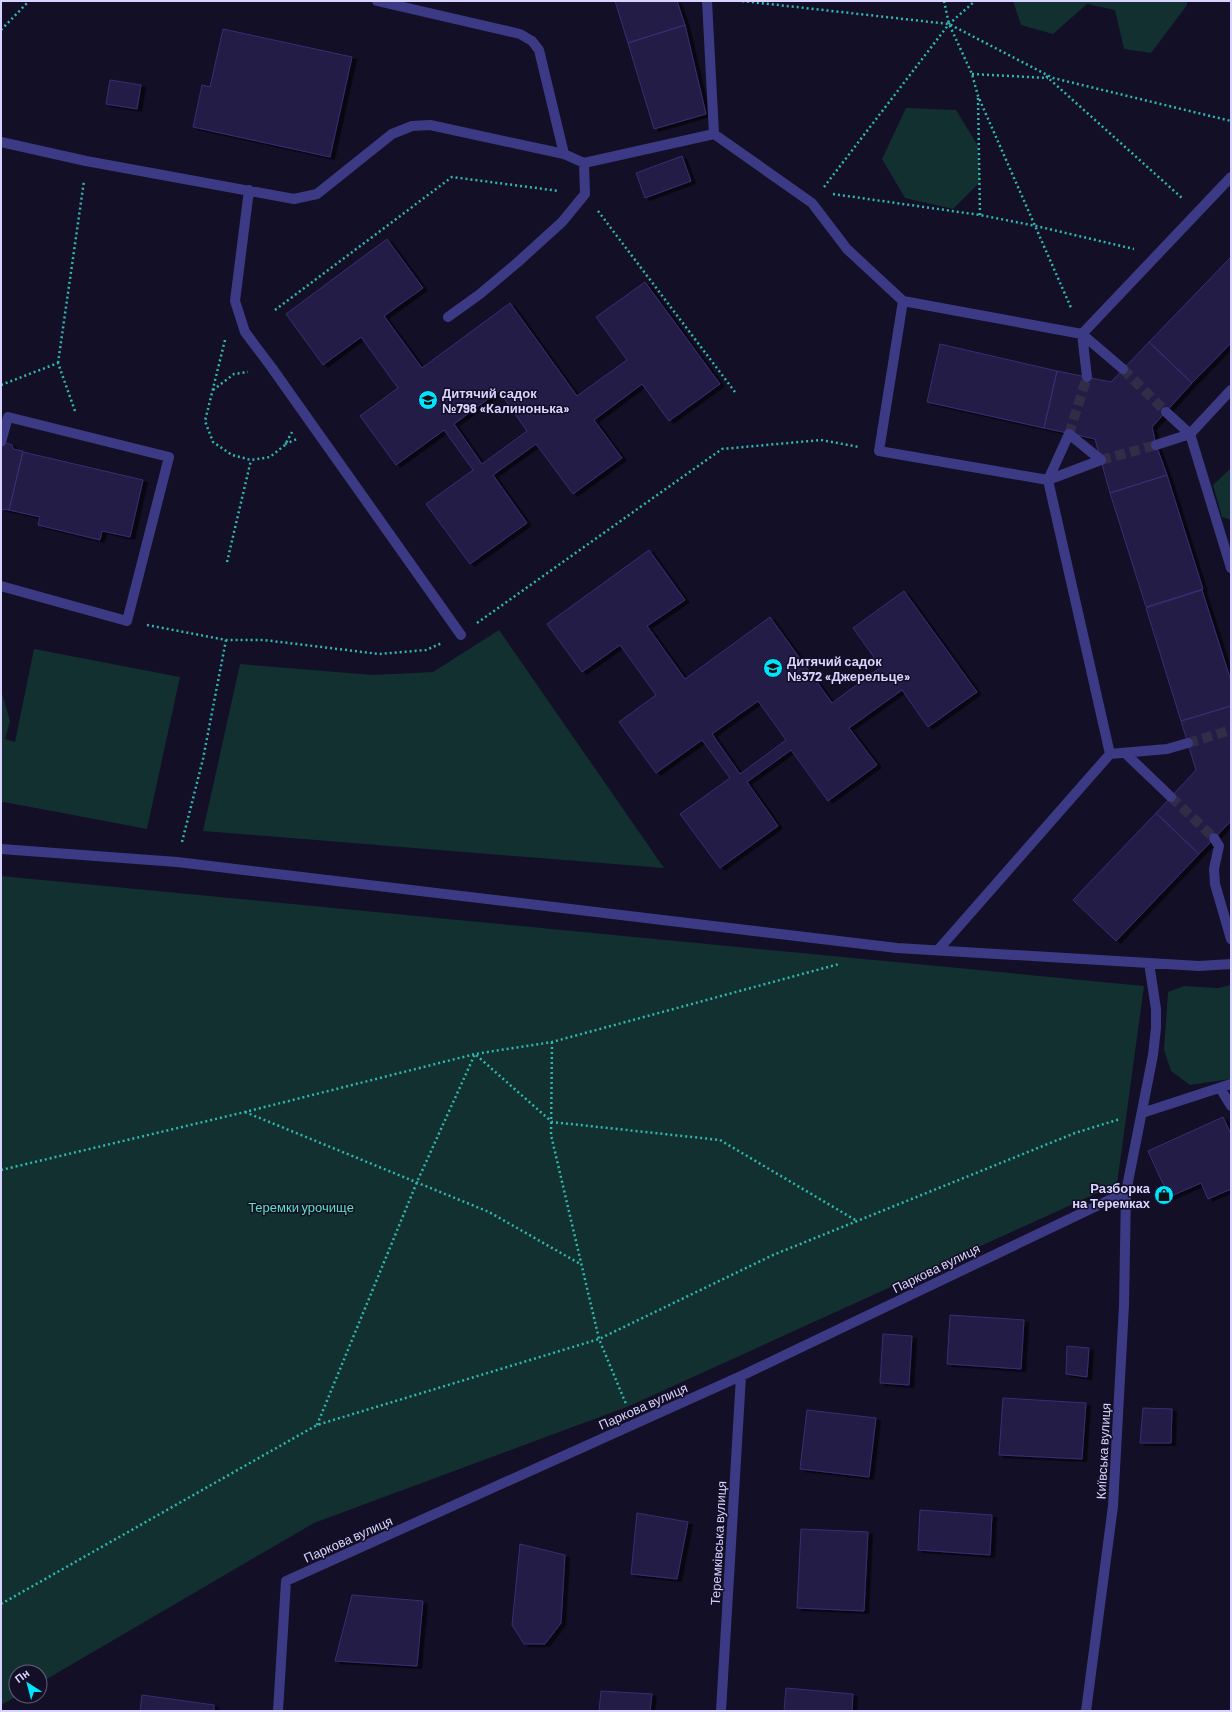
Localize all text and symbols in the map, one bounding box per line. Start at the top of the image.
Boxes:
place label: Дитячий садок №798 «Калинонька» [442,385,570,416]
school or university icon: Дитячий садок №798 «Калинонька» [417,389,439,411]
place label: Дитячий садок №372 «Джерельце» [787,653,910,684]
school or university icon: Дитячий садок №372 «Джерельце» [762,657,784,679]
place label: Разборка на Теремках [1072,1180,1151,1211]
shop icon: Разборка на Теремках [1153,1184,1175,1206]
park label: Теремки урочище [248,1199,354,1215]
street label: Паркова вулиця [890,1240,982,1296]
street label: Паркова вулиця [596,1379,690,1433]
street label: Київська вулиця [1092,1402,1114,1500]
street label: Теремківська вулиця [707,1480,729,1606]
street label: Паркова вулиця [301,1512,395,1566]
north arrow [8,1664,48,1704]
text: Пн [12,1666,32,1685]

